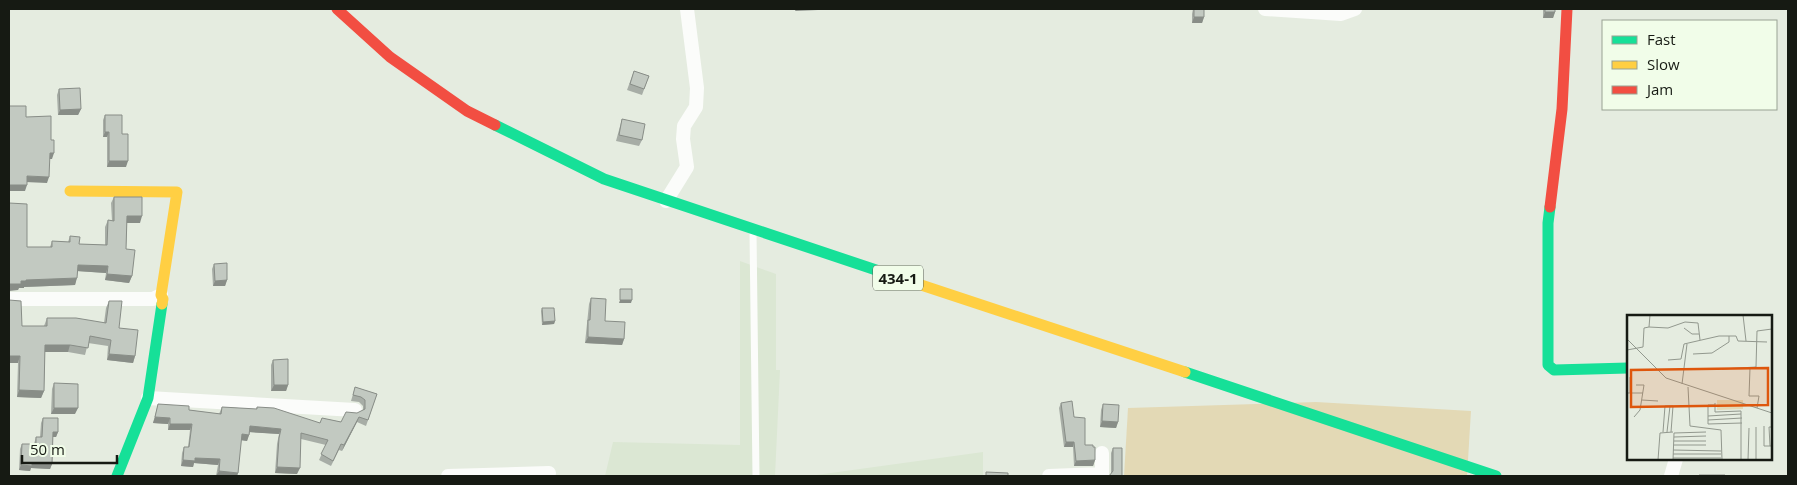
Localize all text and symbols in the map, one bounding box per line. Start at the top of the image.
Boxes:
legend [1602,20,1777,110]
text: Fast [1647,29,1676,49]
text: Slow [1647,54,1680,74]
text: Jam [1645,79,1673,99]
road number: 434-1 [873,266,923,290]
inset map [1627,315,1772,460]
scale bar [22,432,118,464]
text: 50 m [30,439,65,459]

